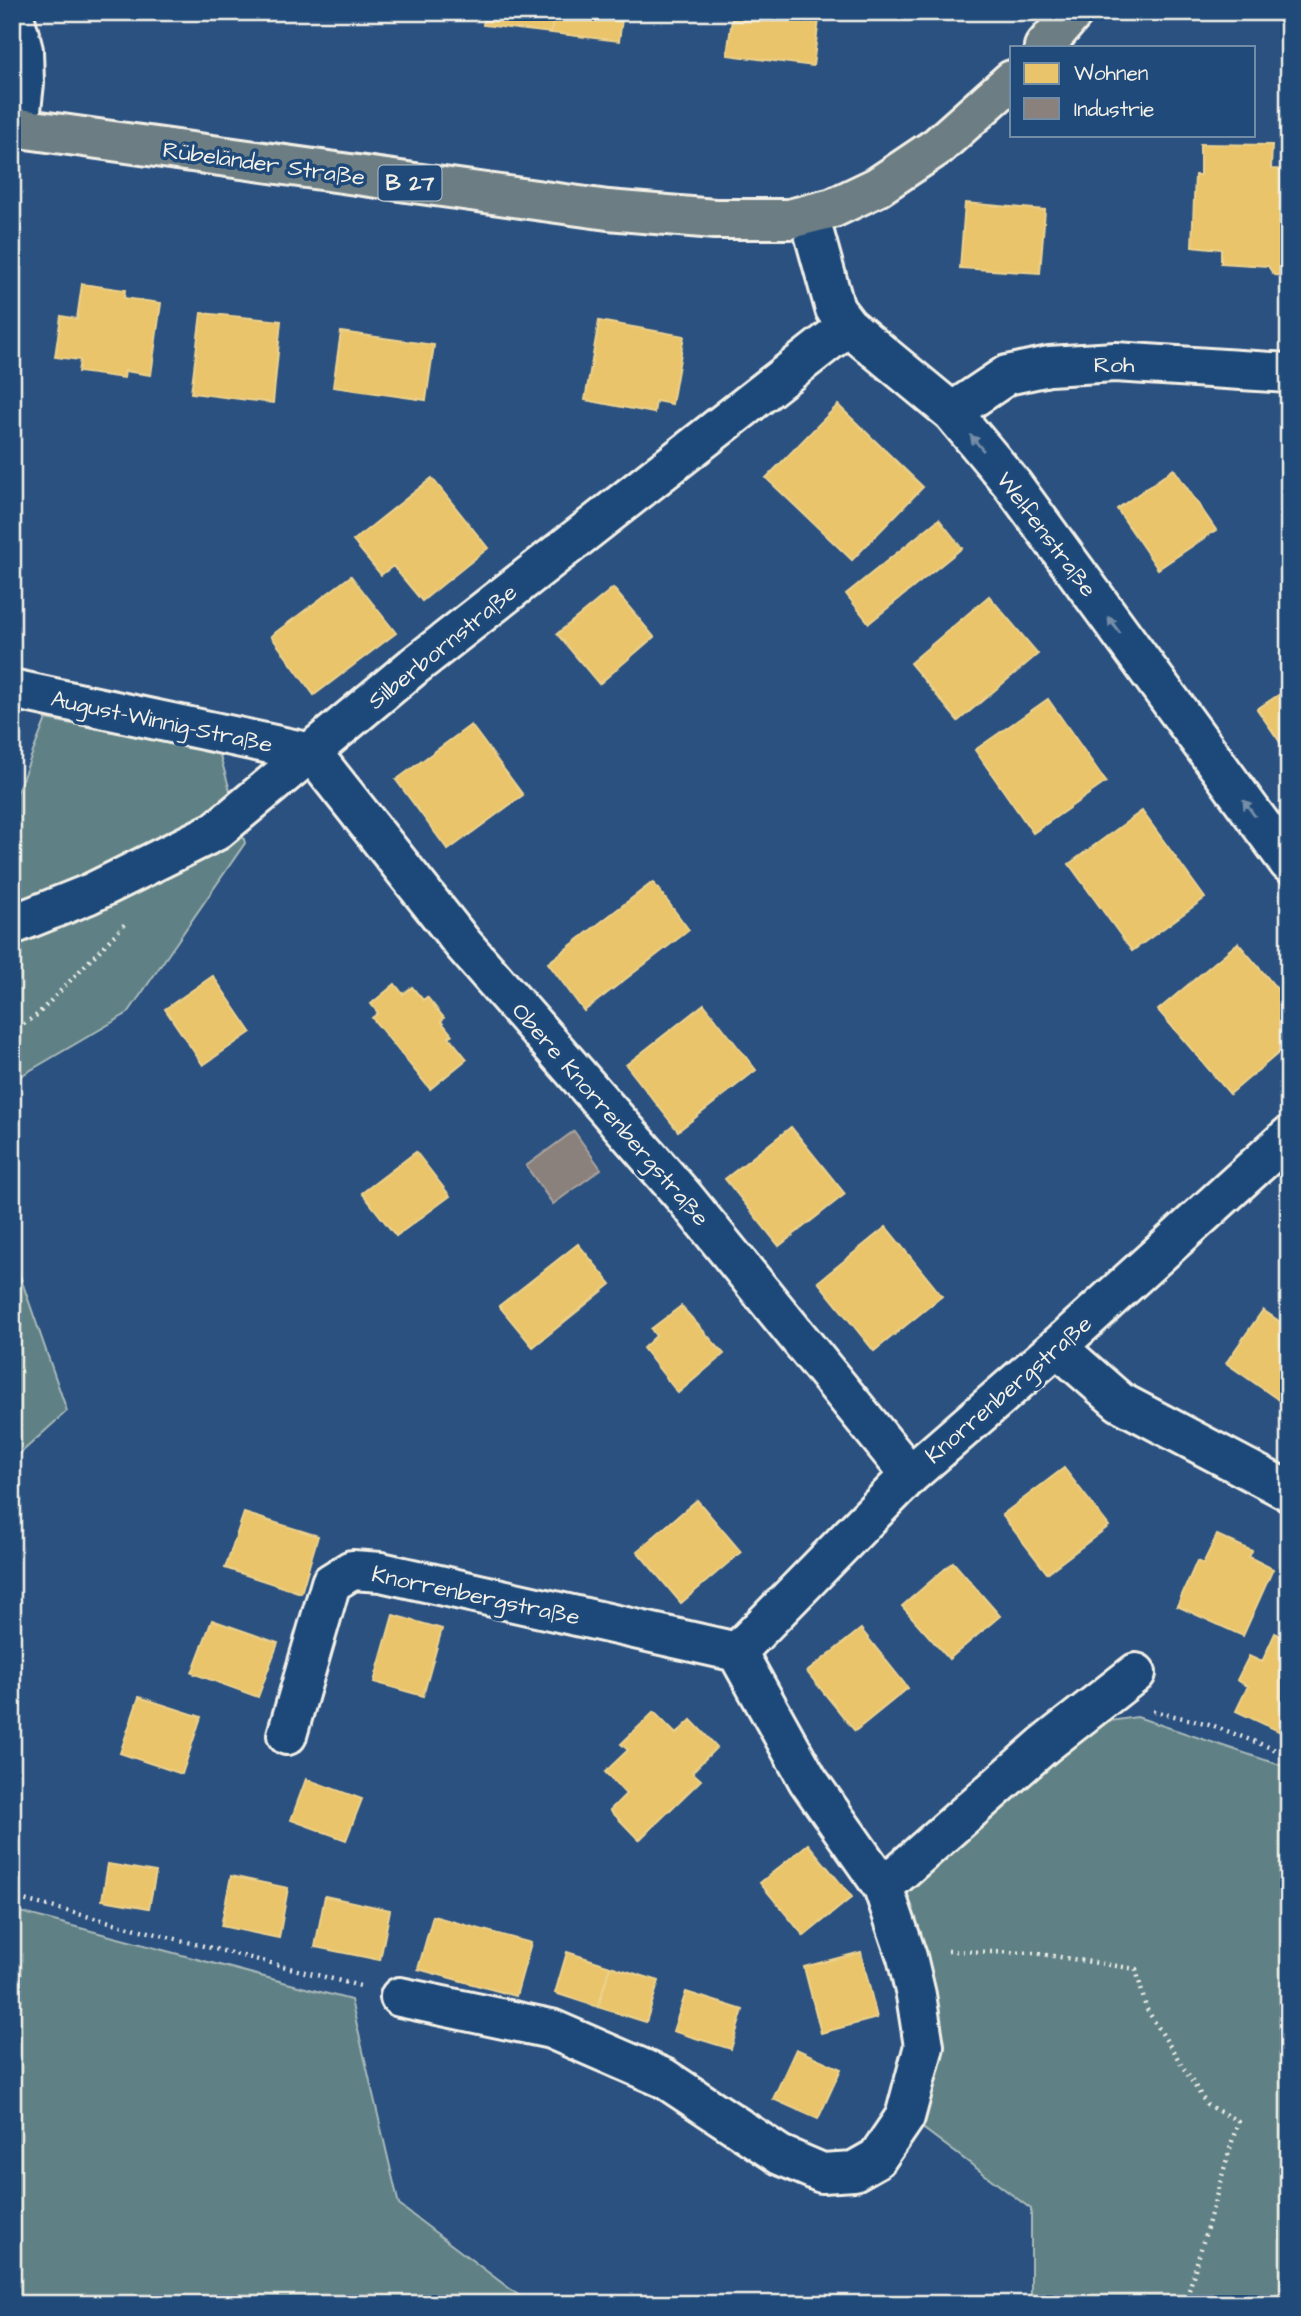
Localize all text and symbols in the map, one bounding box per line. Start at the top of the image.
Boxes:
legend [1010,46,1256,136]
text: Wohnen [1074,59,1148,88]
text: Industrie [1074,95,1154,124]
street label: Rübeländer Straße [161,134,367,194]
road number: B 27 [378,166,442,200]
street label: Roh [1094,349,1135,381]
one-way arrow [970,434,985,452]
street label: Welfenstraße [988,465,1104,604]
street label: Silberbornstraße [361,576,524,717]
one-way arrow [1107,616,1122,634]
street label: August-Winnig-Straße [48,683,276,762]
one-way arrow [1242,799,1256,817]
street label: Obere Knorrenbergstraße [503,996,716,1234]
street label: Knorrenbergstraße [918,1308,1100,1472]
street label: Knorrenbergstraße [369,1558,583,1635]

